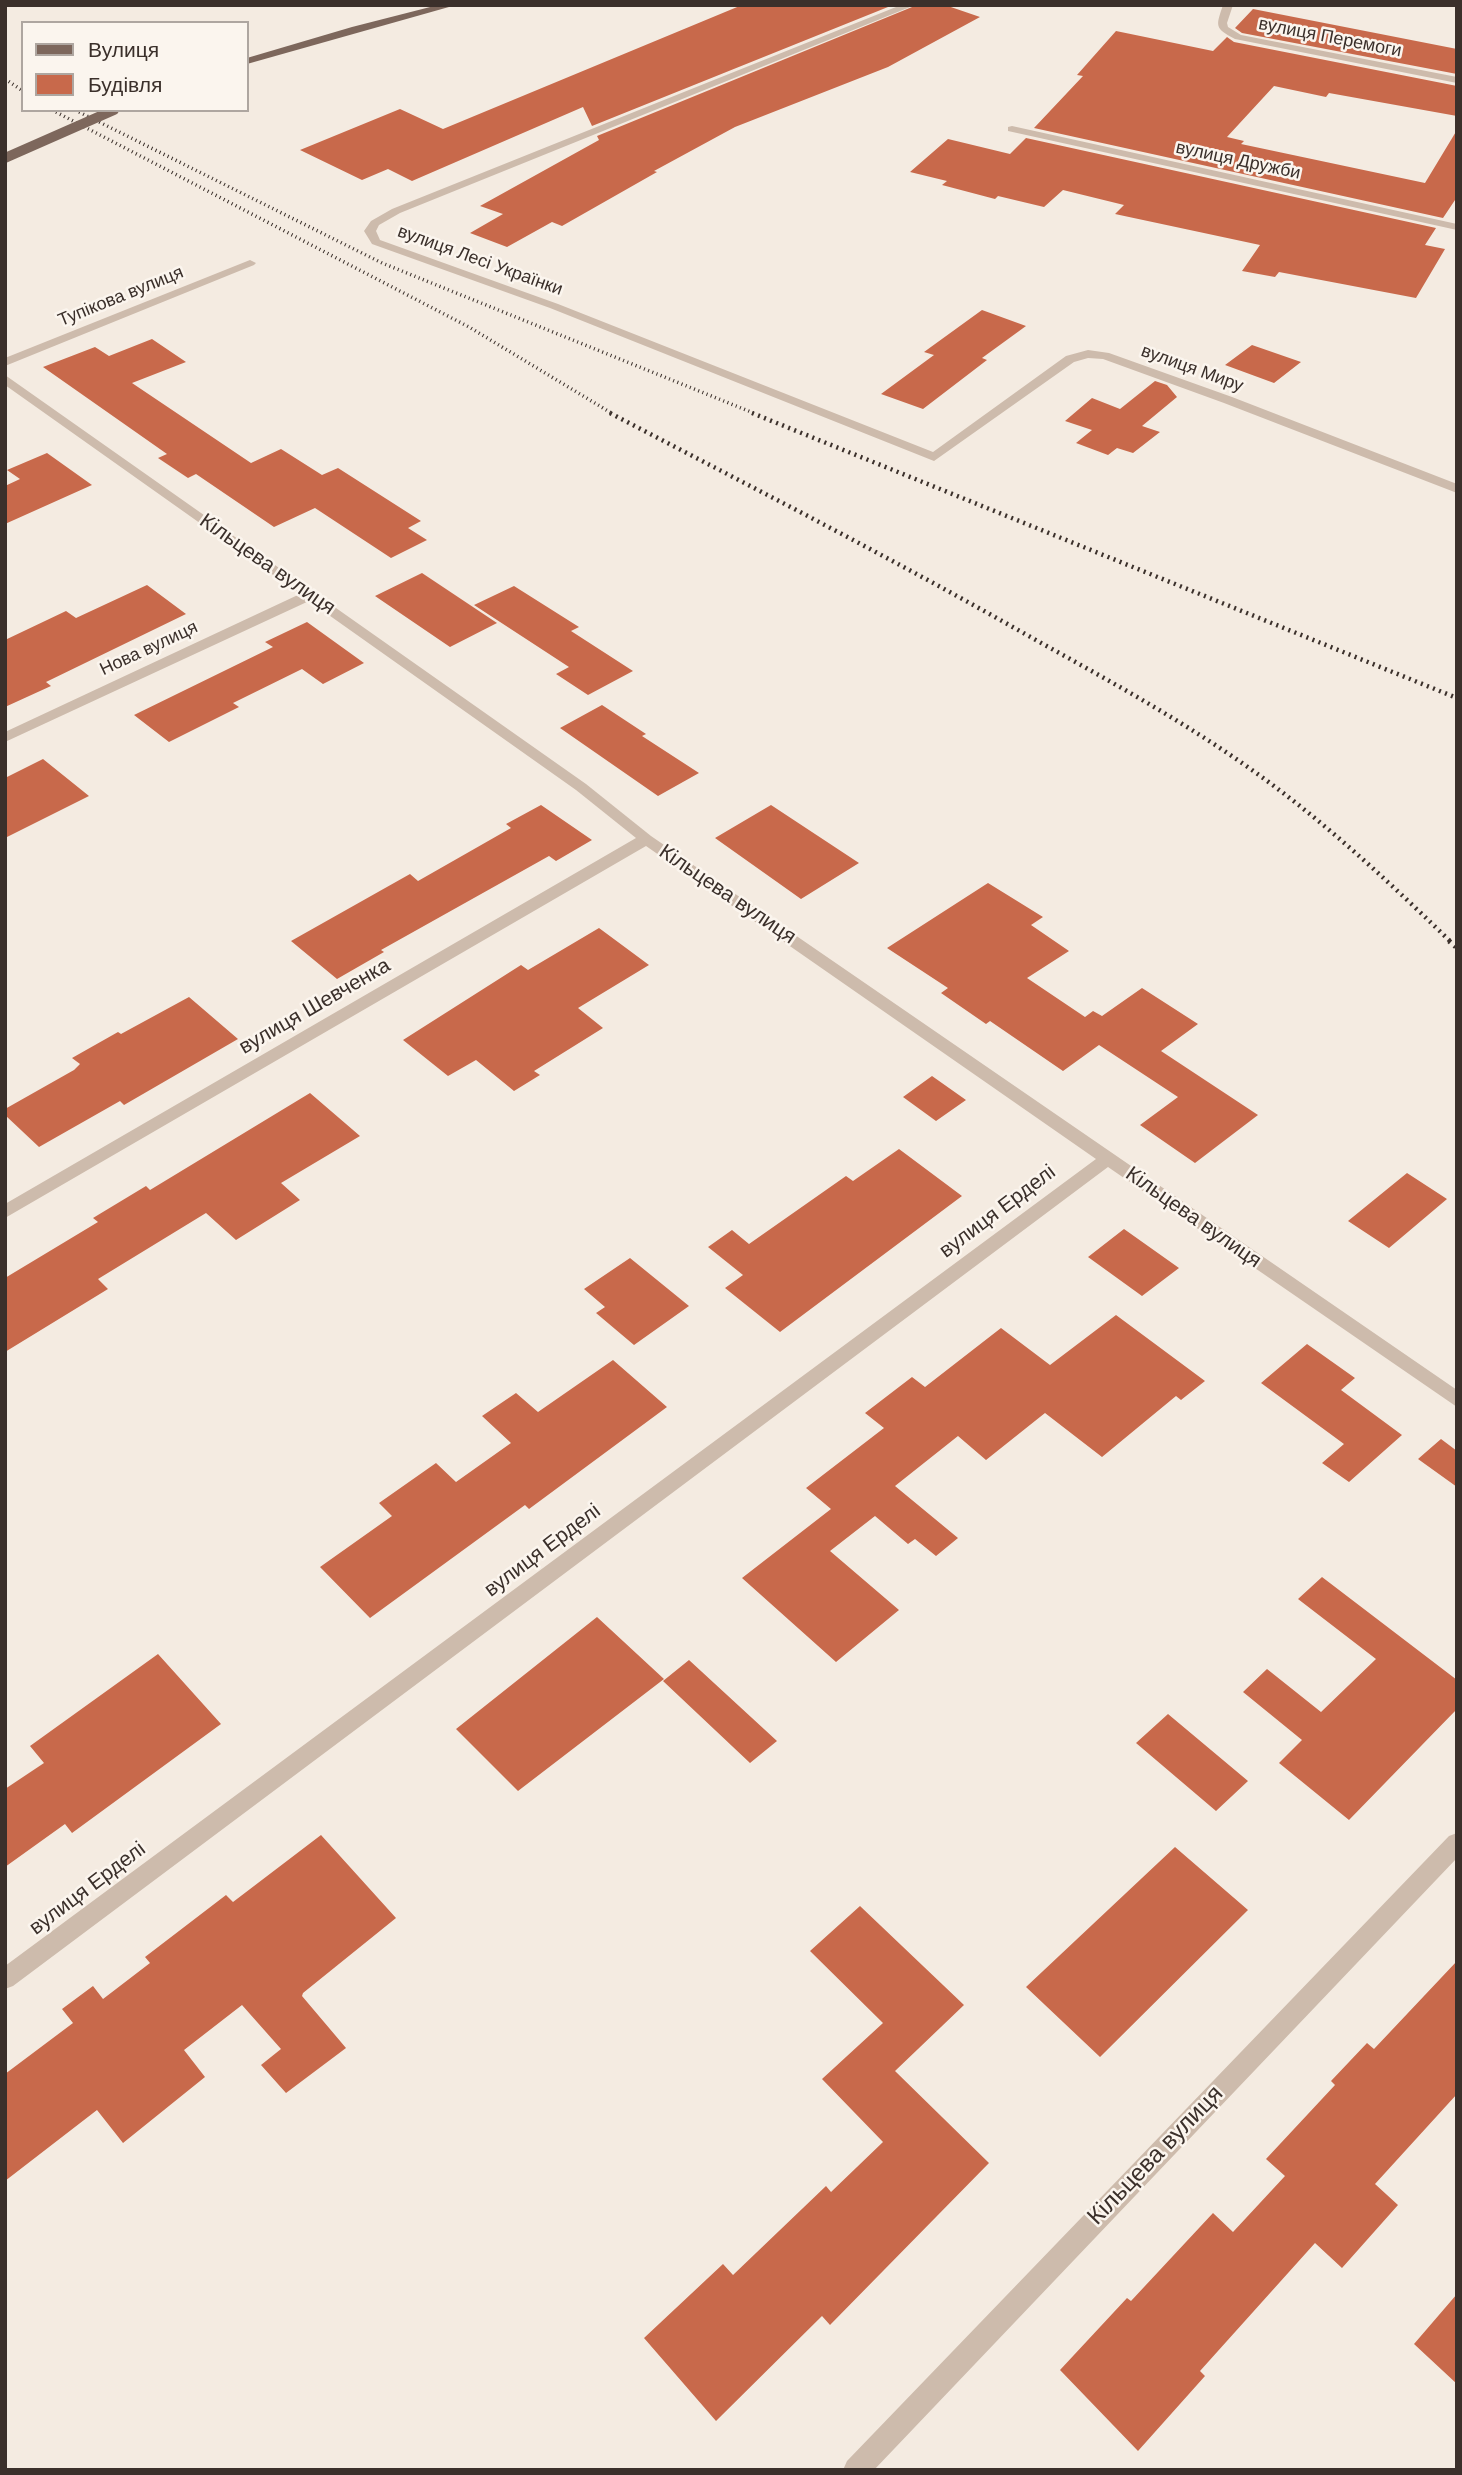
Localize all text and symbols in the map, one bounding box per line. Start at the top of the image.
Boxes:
street label: вулиця Перемоги [1257,14,1403,62]
legend [21,21,248,112]
text: Вулиця [88,36,159,64]
text: Будівля [88,71,162,99]
street label: вулиця Дружби [1174,137,1302,185]
street label: вулиця Лесі Українки [394,221,566,301]
street label: Тупікова вулиця [55,262,187,332]
street label: вулиця Миру [1138,341,1246,397]
street label: Кільцева вулиця [194,509,340,621]
street label: Нова вулиця [97,617,201,681]
street label: Кільцева вулиця [654,840,800,950]
street label: вулиця Шевченка [235,953,395,1061]
street label: вулиця Ерделі [935,1160,1061,1264]
street label: Кільцева вулиця [1120,1162,1266,1274]
street label: вулиця Ерделі [480,1499,606,1603]
street label: вулиця Ерделі [25,1837,151,1941]
street label: Кільцева вулиця [1082,2080,1230,2232]

